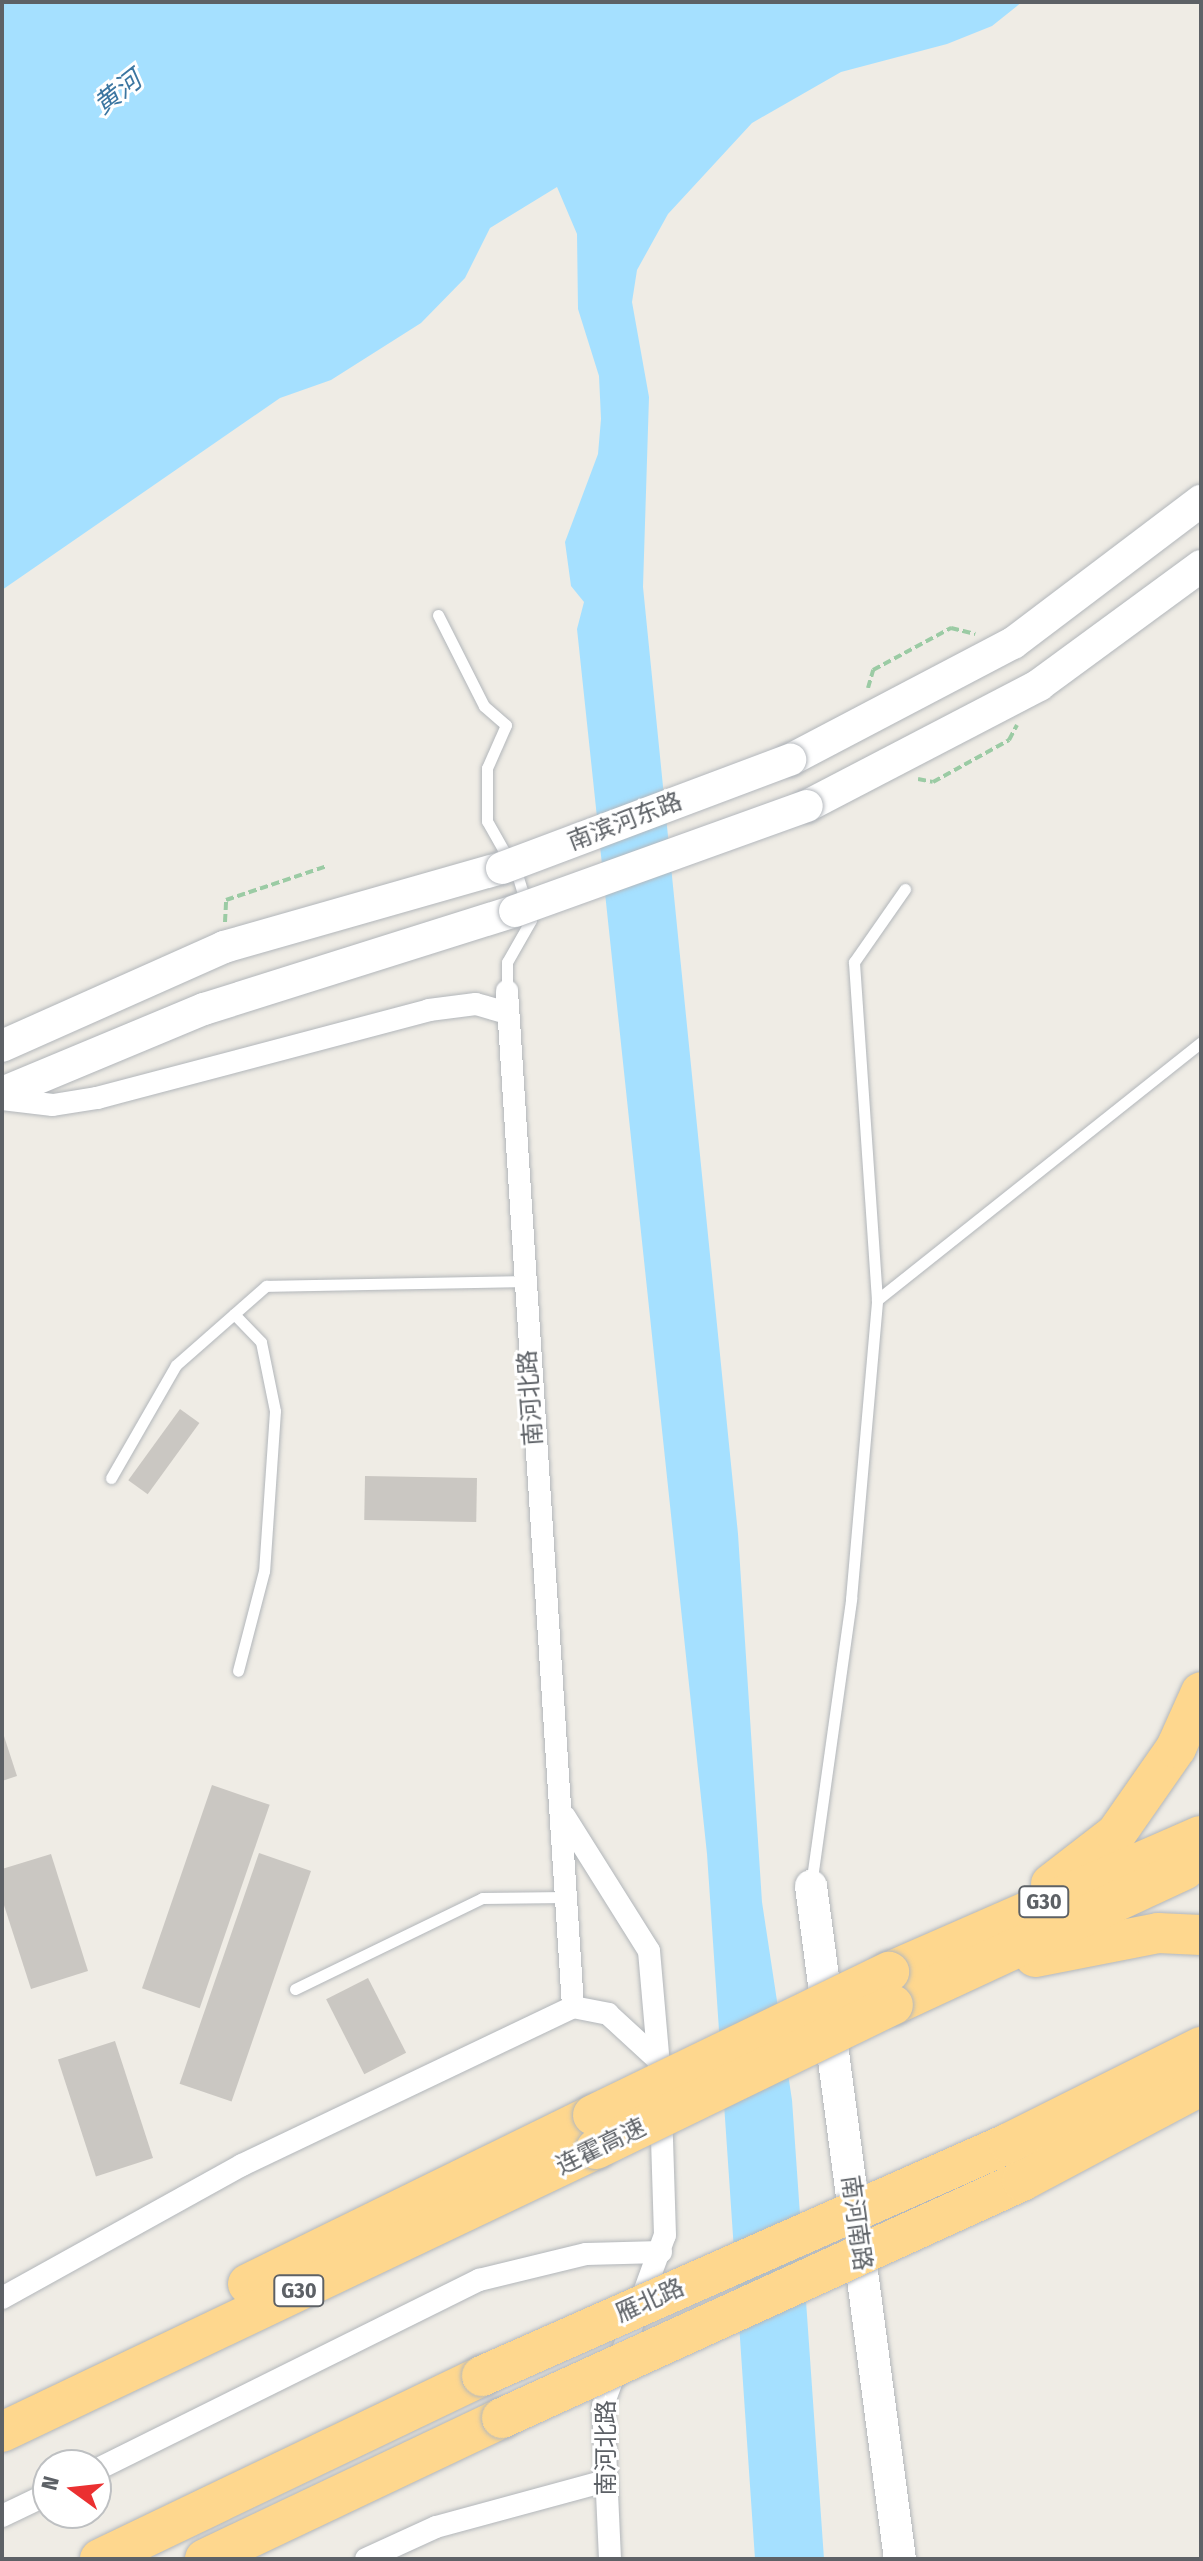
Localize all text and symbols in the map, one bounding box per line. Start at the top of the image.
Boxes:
water label: 黄河 [88,65,148,121]
street label: 南滨河东路 [564,787,686,857]
street label: 南河北路 [513,1349,549,1447]
road number: G30 [1018,1884,1070,1920]
street label: 连霍高速 [552,2113,650,2181]
street label: 南河南路 [835,2173,877,2273]
road number: G30 [273,2273,325,2309]
street label: 雁北路 [611,2273,689,2329]
street label: 南河北路 [593,2400,621,2496]
north arrow [32,2449,112,2529]
text: N [36,2473,65,2493]

